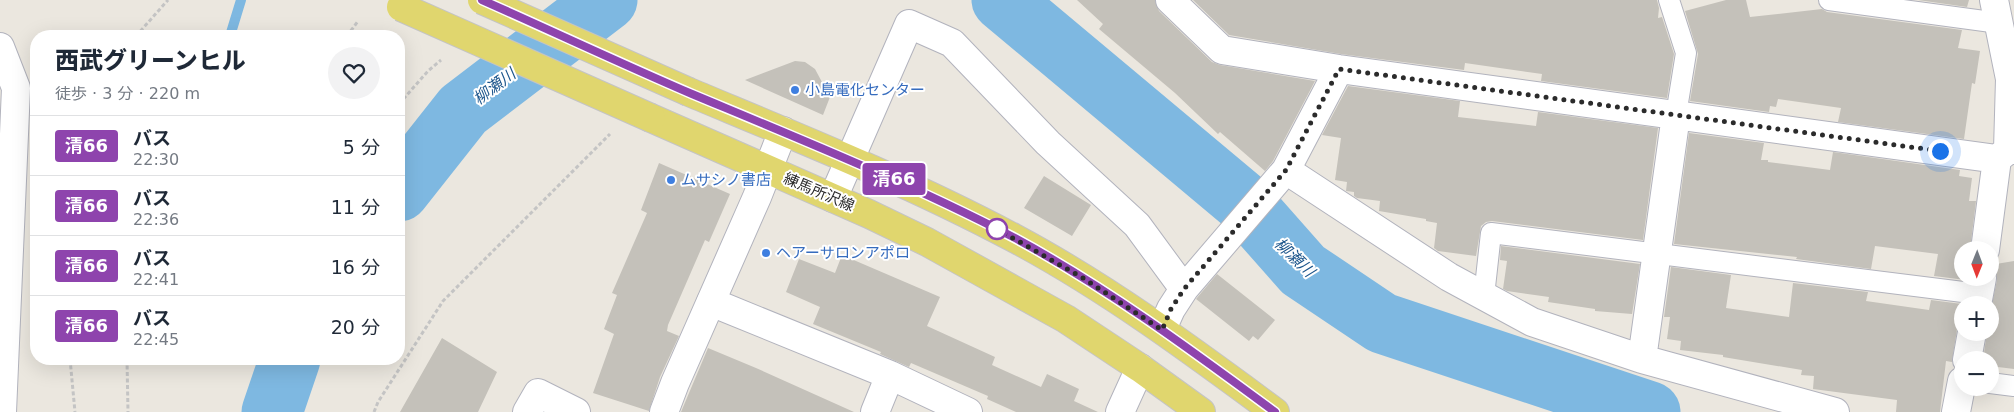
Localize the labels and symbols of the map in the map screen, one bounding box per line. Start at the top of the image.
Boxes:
water label: 柳瀬川 [469,63,521,108]
place label: 小島電化センター [805,81,925,99]
marker: 小島電化センター [789,84,801,96]
your location [1928,139,1953,164]
line badge: 清66 [865,163,923,195]
street label: 練馬所沢線 [781,169,857,215]
place label: ムサシノ書店 [681,171,771,189]
marker: ムサシノ書店 [665,174,677,186]
unlabelled marker [986,218,1008,240]
water label: 柳瀬川 [1271,234,1320,282]
north arrow [1954,241,1999,286]
place label: ヘアーサロンアポロ [776,244,910,262]
marker: ヘアーサロンアポロ [760,247,772,259]

